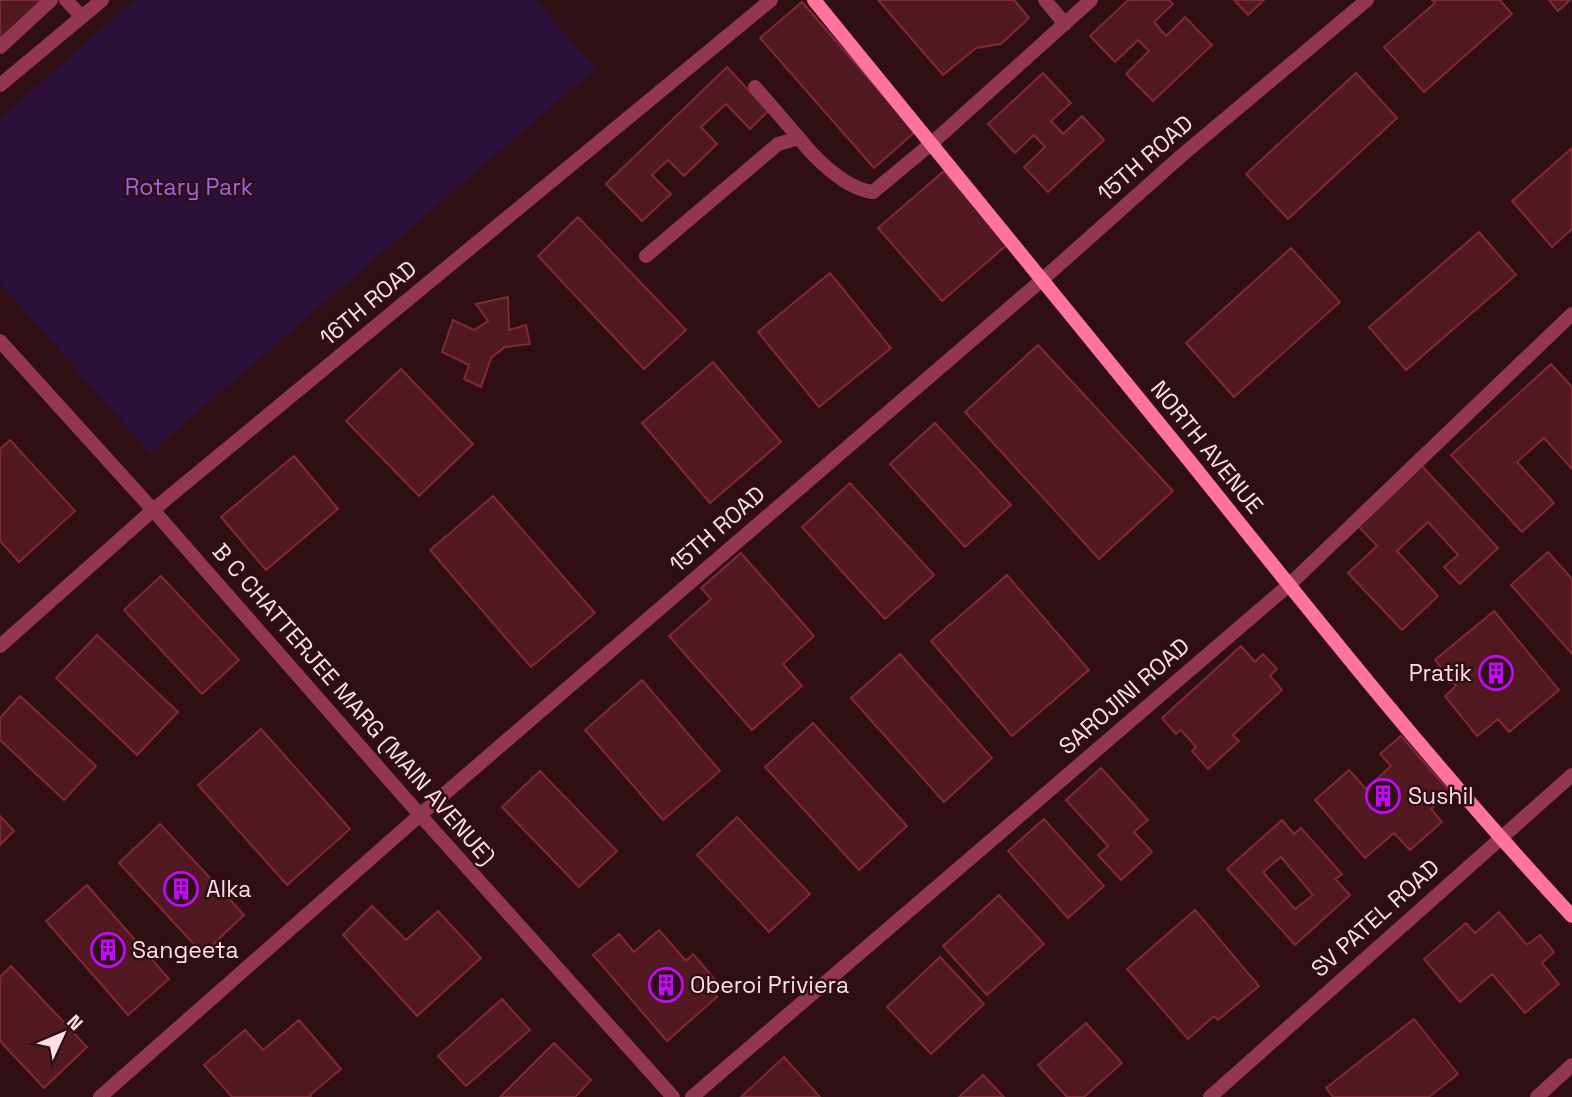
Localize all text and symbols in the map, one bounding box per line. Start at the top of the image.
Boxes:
street label: 15TH ROAD [1091,108,1199,208]
park label: Rotary Park [125,172,253,202]
street label: 16TH ROAD [313,254,423,352]
street label: NORTH AVENUE [1144,374,1270,520]
street label: 15TH ROAD [663,479,771,579]
street label: B C CHATTERJEE MARG (MAIN AVENUE) [206,537,502,871]
street label: SAROJINI ROAD [1052,631,1196,761]
building icon: Pratik [1477,654,1515,692]
place label: Pratik [1409,658,1472,688]
building icon: Sushil [1364,777,1402,815]
place label: Sushil [1408,781,1474,811]
street label: SV PATEL ROAD [1305,852,1445,984]
building icon: Alka [162,870,200,908]
place label: Alka [206,874,251,904]
building icon: Sangeeta [89,931,127,969]
place label: Sangeeta [132,935,239,965]
building icon: Oberoi Priviera [647,966,685,1004]
place label: Oberoi Priviera [690,970,849,1000]
north arrow [28,999,98,1069]
text: N [61,1009,88,1036]

